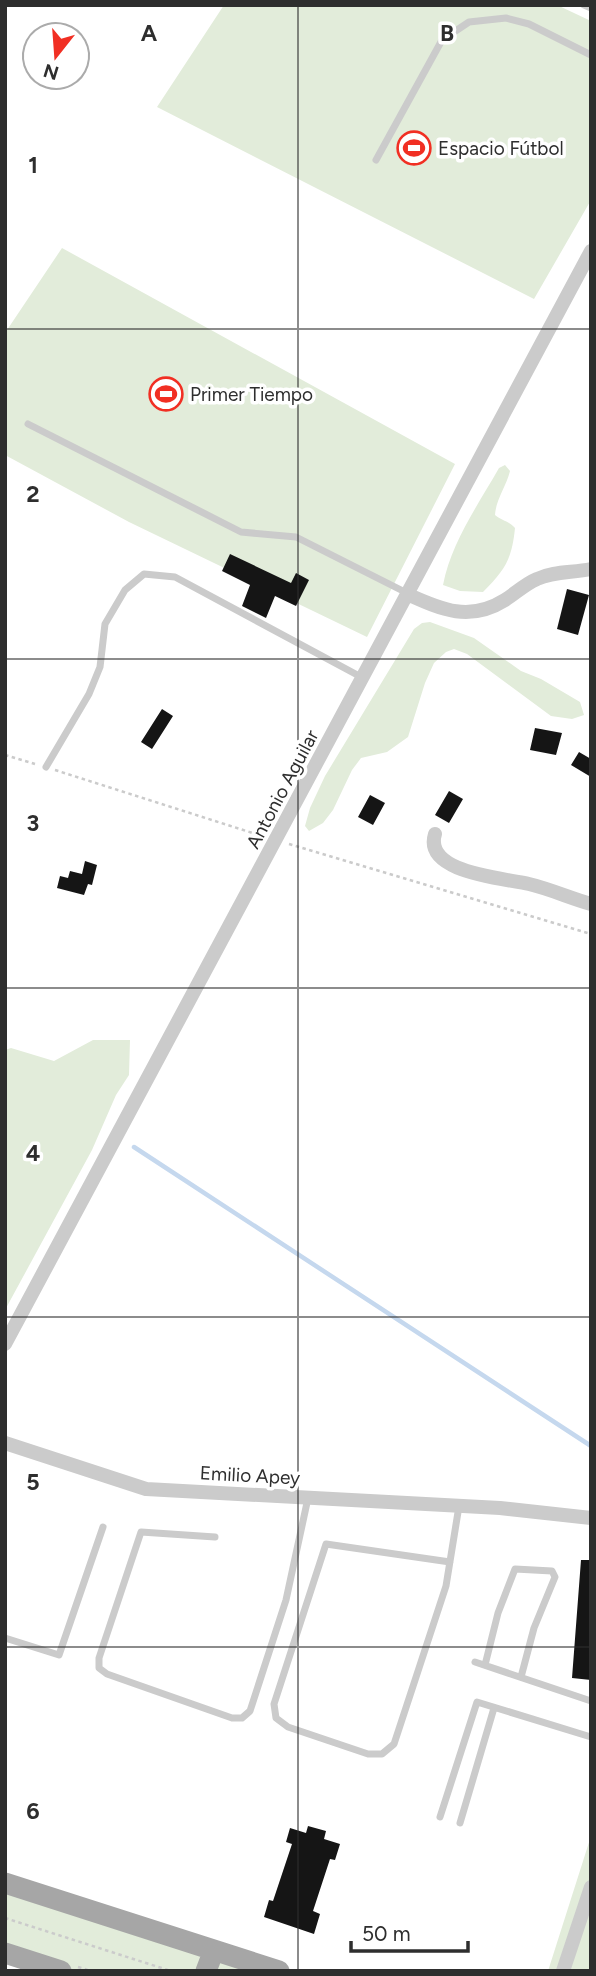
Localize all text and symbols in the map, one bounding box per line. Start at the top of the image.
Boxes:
text: A [141,19,158,47]
text: B [440,19,454,47]
north arrow [21,21,91,91]
text: N [41,59,62,85]
sports icon: Espacio Fútbol [395,129,433,167]
place label: Espacio Fútbol [438,137,564,160]
text: 1 [28,151,38,179]
sports icon: Primer Tiempo [147,375,185,413]
place label: Primer Tiempo [190,383,313,406]
text: 2 [26,480,40,508]
street label: Antonio Aguilar [241,725,324,853]
text: 3 [27,809,39,837]
text: 4 [26,1139,40,1167]
street label: Emilio Apey [199,1461,301,1490]
text: 5 [26,1468,40,1496]
text: 6 [26,1797,40,1825]
scale bar [351,1910,468,1954]
text: 50 m [362,1921,411,1946]

